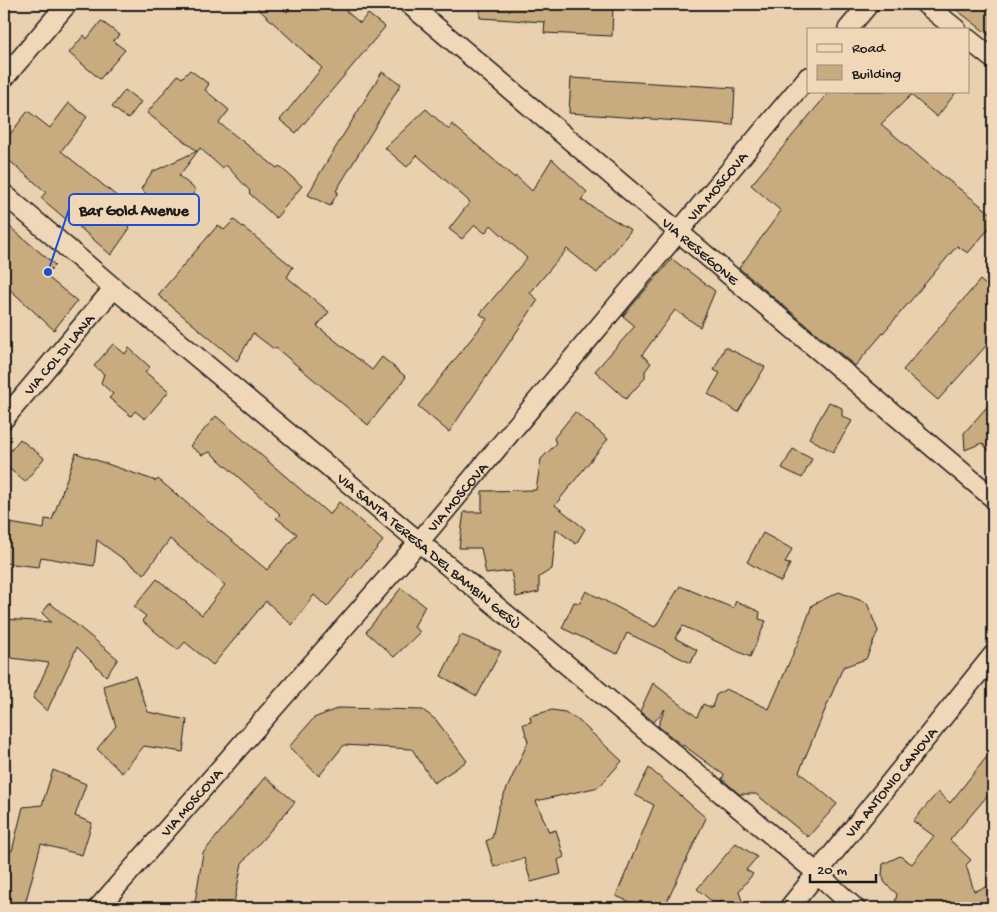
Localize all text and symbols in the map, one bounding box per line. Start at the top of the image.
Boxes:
legend [807,28,970,92]
text: Road [852,40,886,58]
text: Building [851,66,901,84]
street label: VIA MOSCOVA [684,148,753,226]
callout: Bar Gold Avenue [69,194,199,225]
text: Bar Gold Avenue [78,203,190,222]
street label: VIA RESEGONE [656,214,742,290]
street label: VIA COL DI LANA [20,310,100,400]
street label: VIA MOSCOVA [424,459,493,537]
street label: VIA SANTA TERESA DEL BAMBIN GESÙ [332,470,524,634]
street label: VIA ANTONIO CANOVA [842,723,943,843]
street label: VIA MOSCOVA [157,765,228,842]
scale bar [810,852,876,884]
text: 20 m [817,862,847,880]

